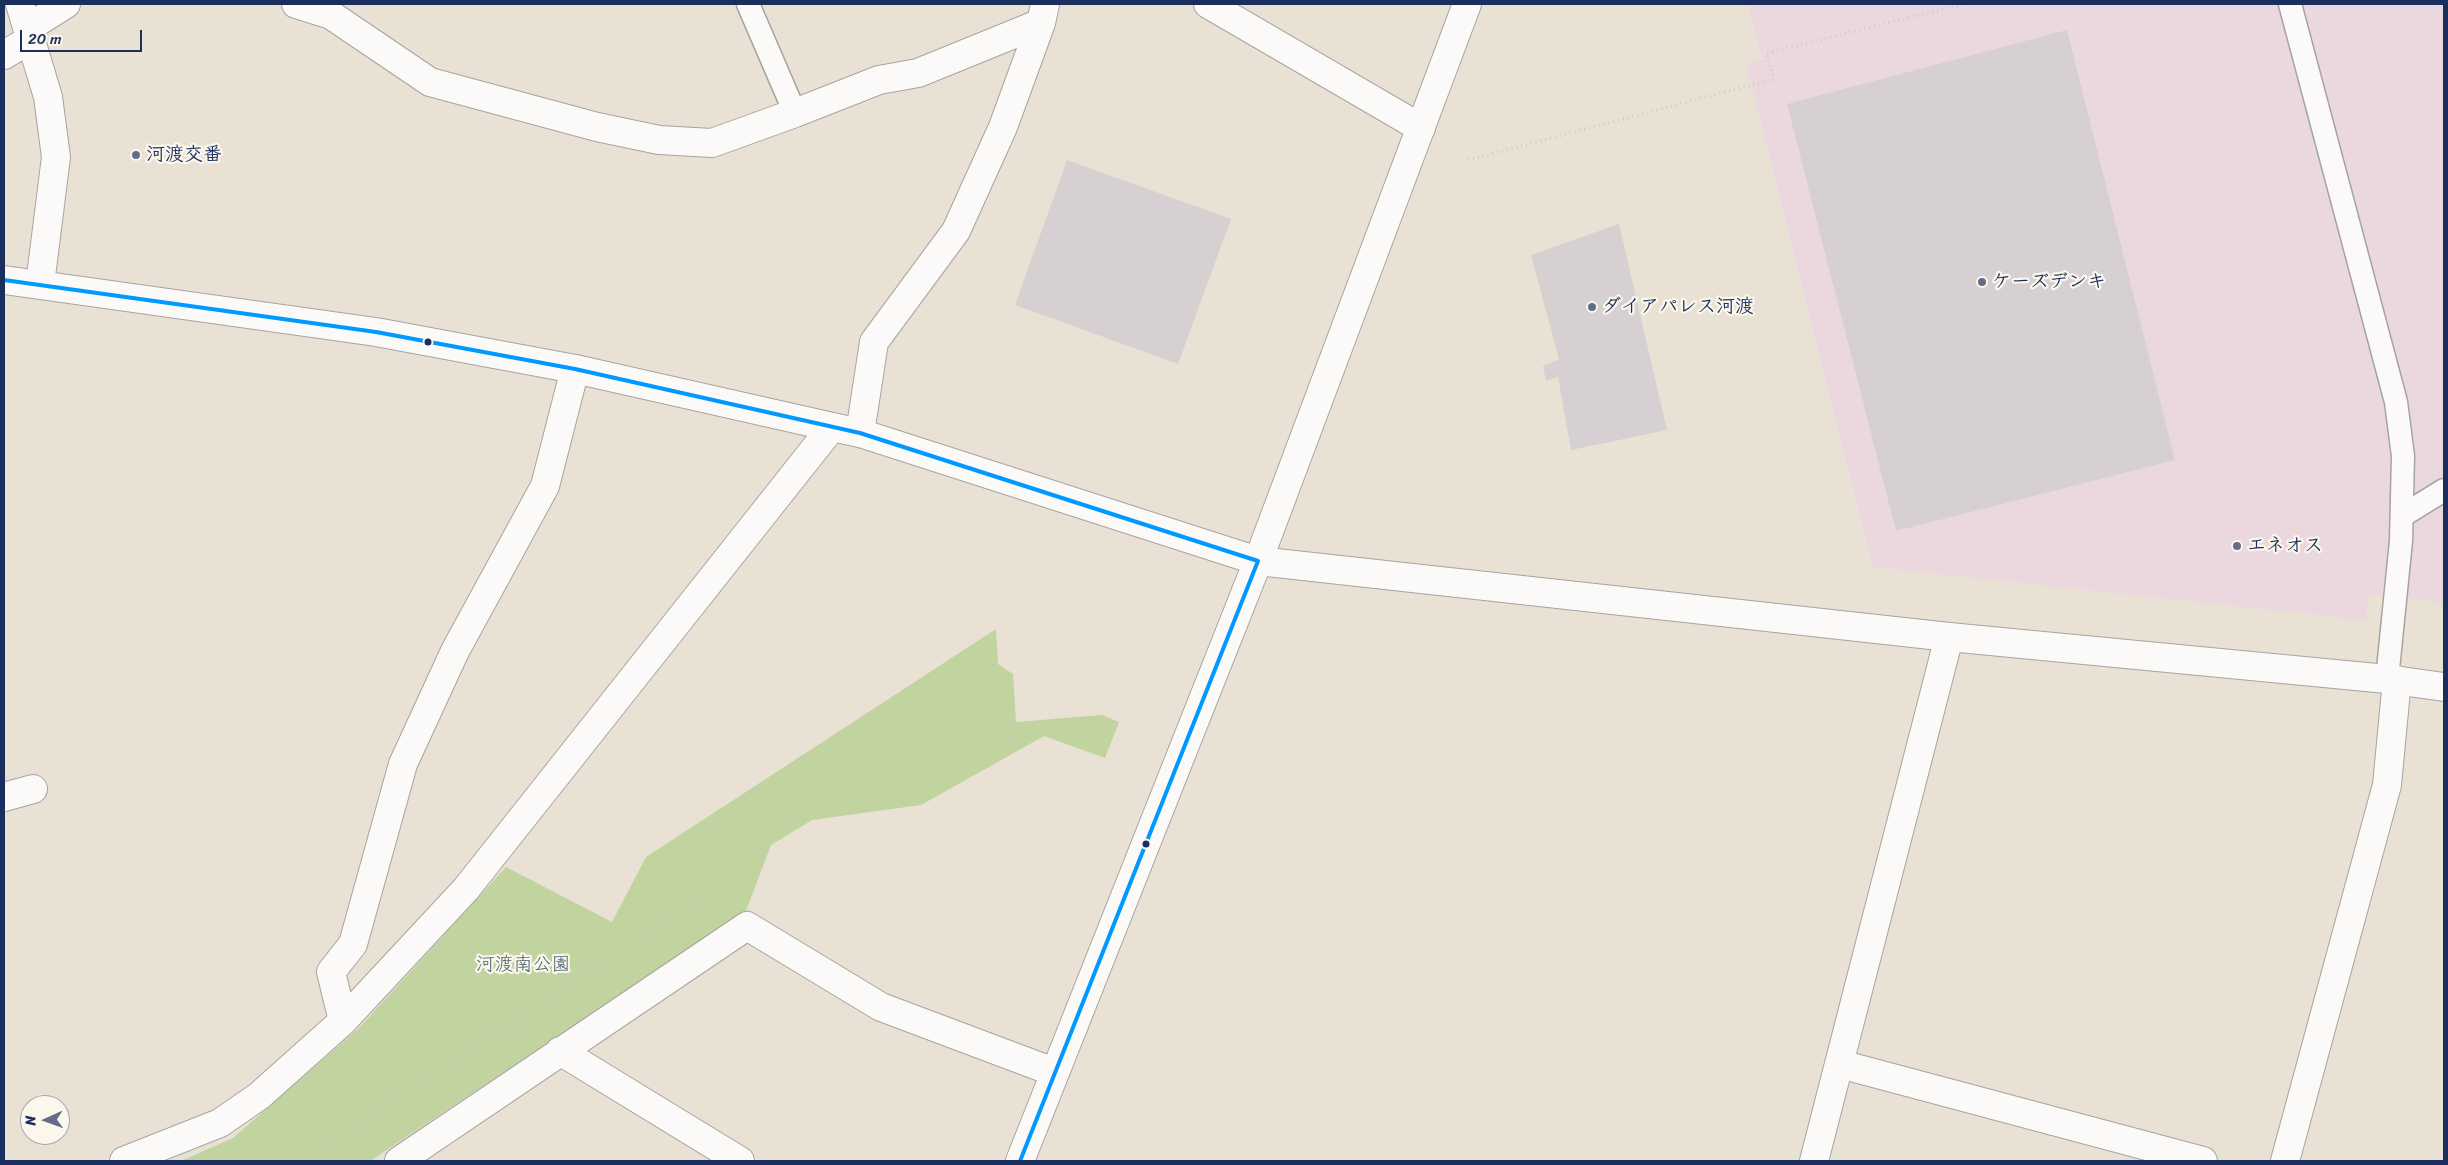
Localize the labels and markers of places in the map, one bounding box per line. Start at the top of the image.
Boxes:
place label: 河渡交番 [146,144,222,166]
marker: 河渡交番 [130,149,142,161]
place label: ケーズデンキ [1992,271,2106,293]
marker: ケーズデンキ [1976,276,1988,288]
place label: ダイアパレス河渡 [1602,296,1754,318]
marker: ダイアパレス河渡 [1586,301,1598,313]
unlabelled marker [423,337,433,347]
place label: エネオス [2247,535,2323,557]
marker: エネオス [2231,540,2243,552]
unlabelled marker [1141,839,1151,849]

